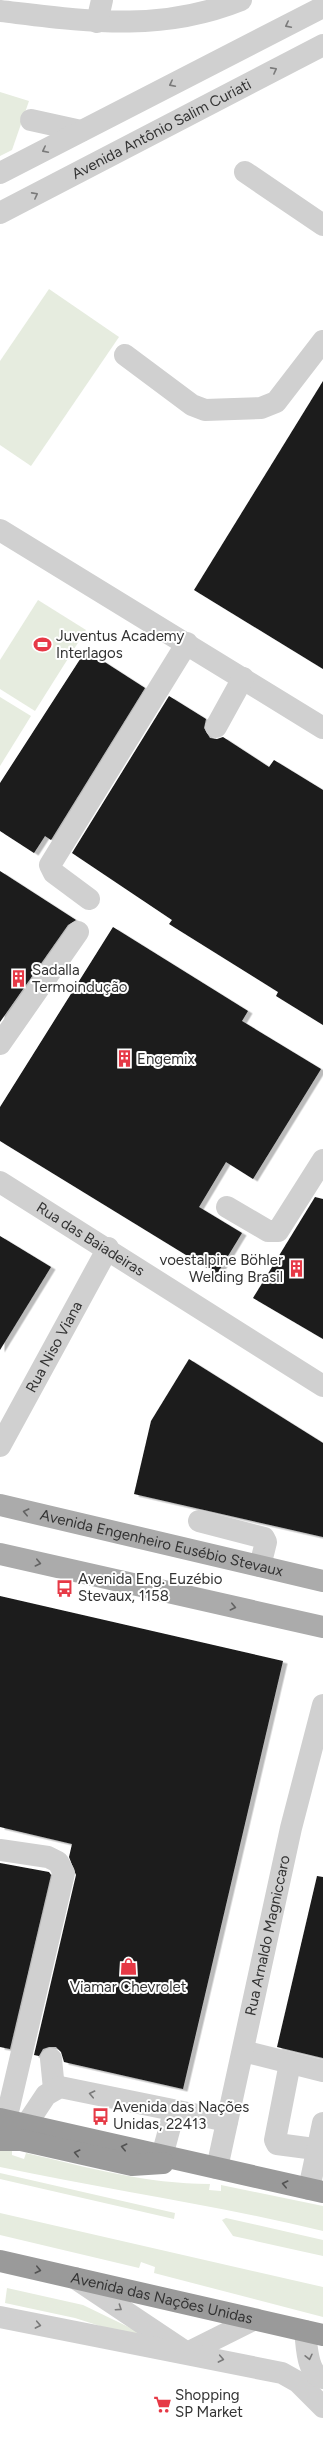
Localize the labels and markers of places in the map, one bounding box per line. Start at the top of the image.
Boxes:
place label: Juventus Academy Interlagos [56,627,184,662]
sports icon: Juventus Academy Interlagos [33,635,53,655]
place label: Sadalla Termoindução [32,961,128,996]
building icon: Sadalla Termoindução [9,969,29,989]
building icon: Engemix [114,1049,134,1069]
place label: Engemix [137,1050,195,1068]
place label: voestalpine Böhler Welding Brasil [160,1251,283,1286]
building icon: voestalpine Böhler Welding Brasil [286,1259,306,1279]
place label: Avenida Eng. Euzébio Stevaux, 1158 [78,1570,223,1605]
bus stop icon: Avenida Eng. Euzébio Stevaux, 1158 [55,1578,75,1598]
shop icon: Viamar Chevrolet [118,1956,138,1976]
place label: Viamar Chevrolet [70,1978,187,1996]
place label: Avenida das Nações Unidas, 22413 [113,2098,249,2133]
bus stop icon: Avenida das Nações Unidas, 22413 [90,2106,110,2126]
place label: Shopping SP Market [175,2386,243,2421]
supermarket icon: Shopping SP Market [152,2394,172,2414]

